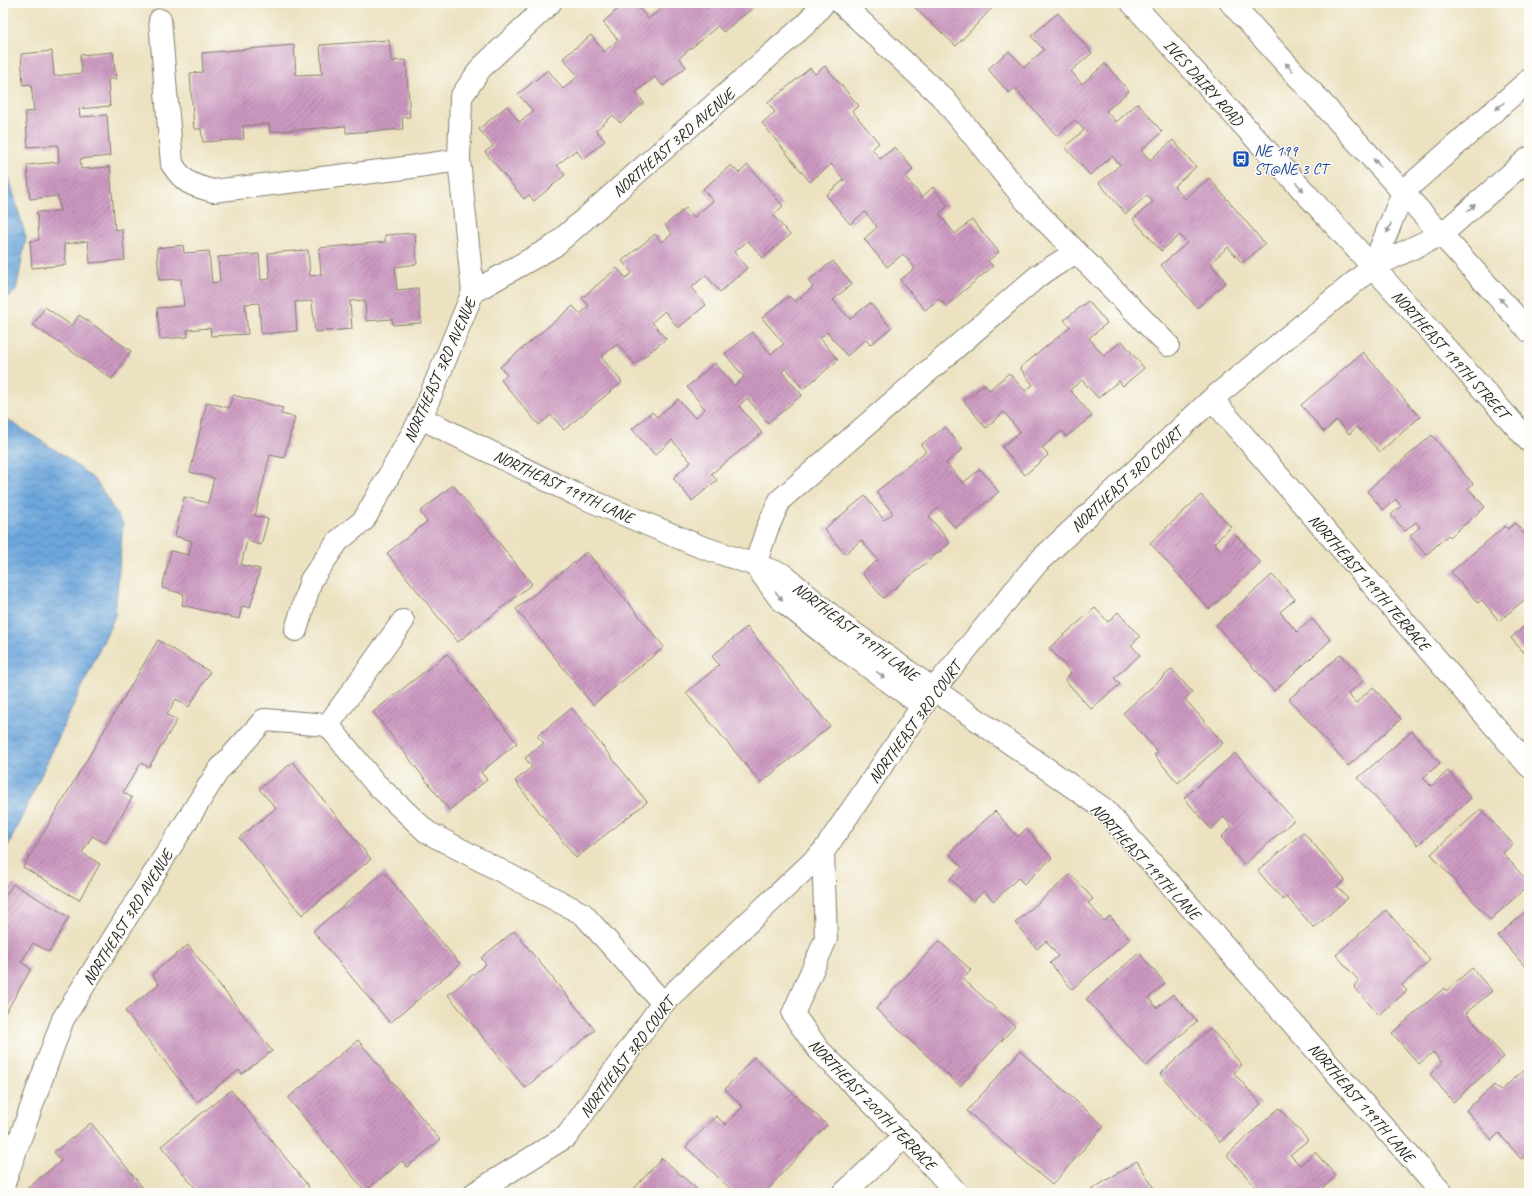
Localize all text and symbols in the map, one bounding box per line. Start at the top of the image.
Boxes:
street label: IVES DAIRY ROAD [1159,35,1249,131]
one-way arrow [1285,62,1294,72]
street label: NORTHEAST 3RD AVENUE [608,83,741,201]
one-way arrow [1495,101,1505,110]
place label: NE 199 ST@NE 3 CT [1254,141,1331,179]
bus stop icon: NE 199 ST@NE 3 CT [1231,149,1251,169]
one-way arrow [1372,158,1382,168]
one-way arrow [1295,182,1304,191]
one-way arrow [1466,204,1477,213]
one-way arrow [1385,223,1391,235]
street label: NORTHEAST 199TH STREET [1387,286,1516,426]
street label: NORTHEAST 3RD AVENUE [399,293,482,445]
one-way arrow [1499,298,1508,307]
street label: NORTHEAST 3RD COURT [1067,420,1189,536]
street label: NORTHEAST 199TH LANE [491,446,639,529]
street label: NORTHEAST 199TH TERRACE [1304,510,1436,657]
street label: NORTHEAST 199TH LANE [789,578,924,687]
one-way arrow [774,591,783,601]
street label: NORTHEAST 3RD COURT [864,655,968,787]
one-way arrow [876,671,887,680]
street label: NORTHEAST 199TH LANE [1086,799,1206,926]
street label: NORTHEAST 3RD AVENUE [78,844,179,989]
street label: NORTHEAST 3RD COURT [575,991,681,1122]
street label: NORTHEAST 200TH TERRACE [804,1035,942,1176]
street label: NORTHEAST 199TH LANE [1304,1039,1420,1168]

